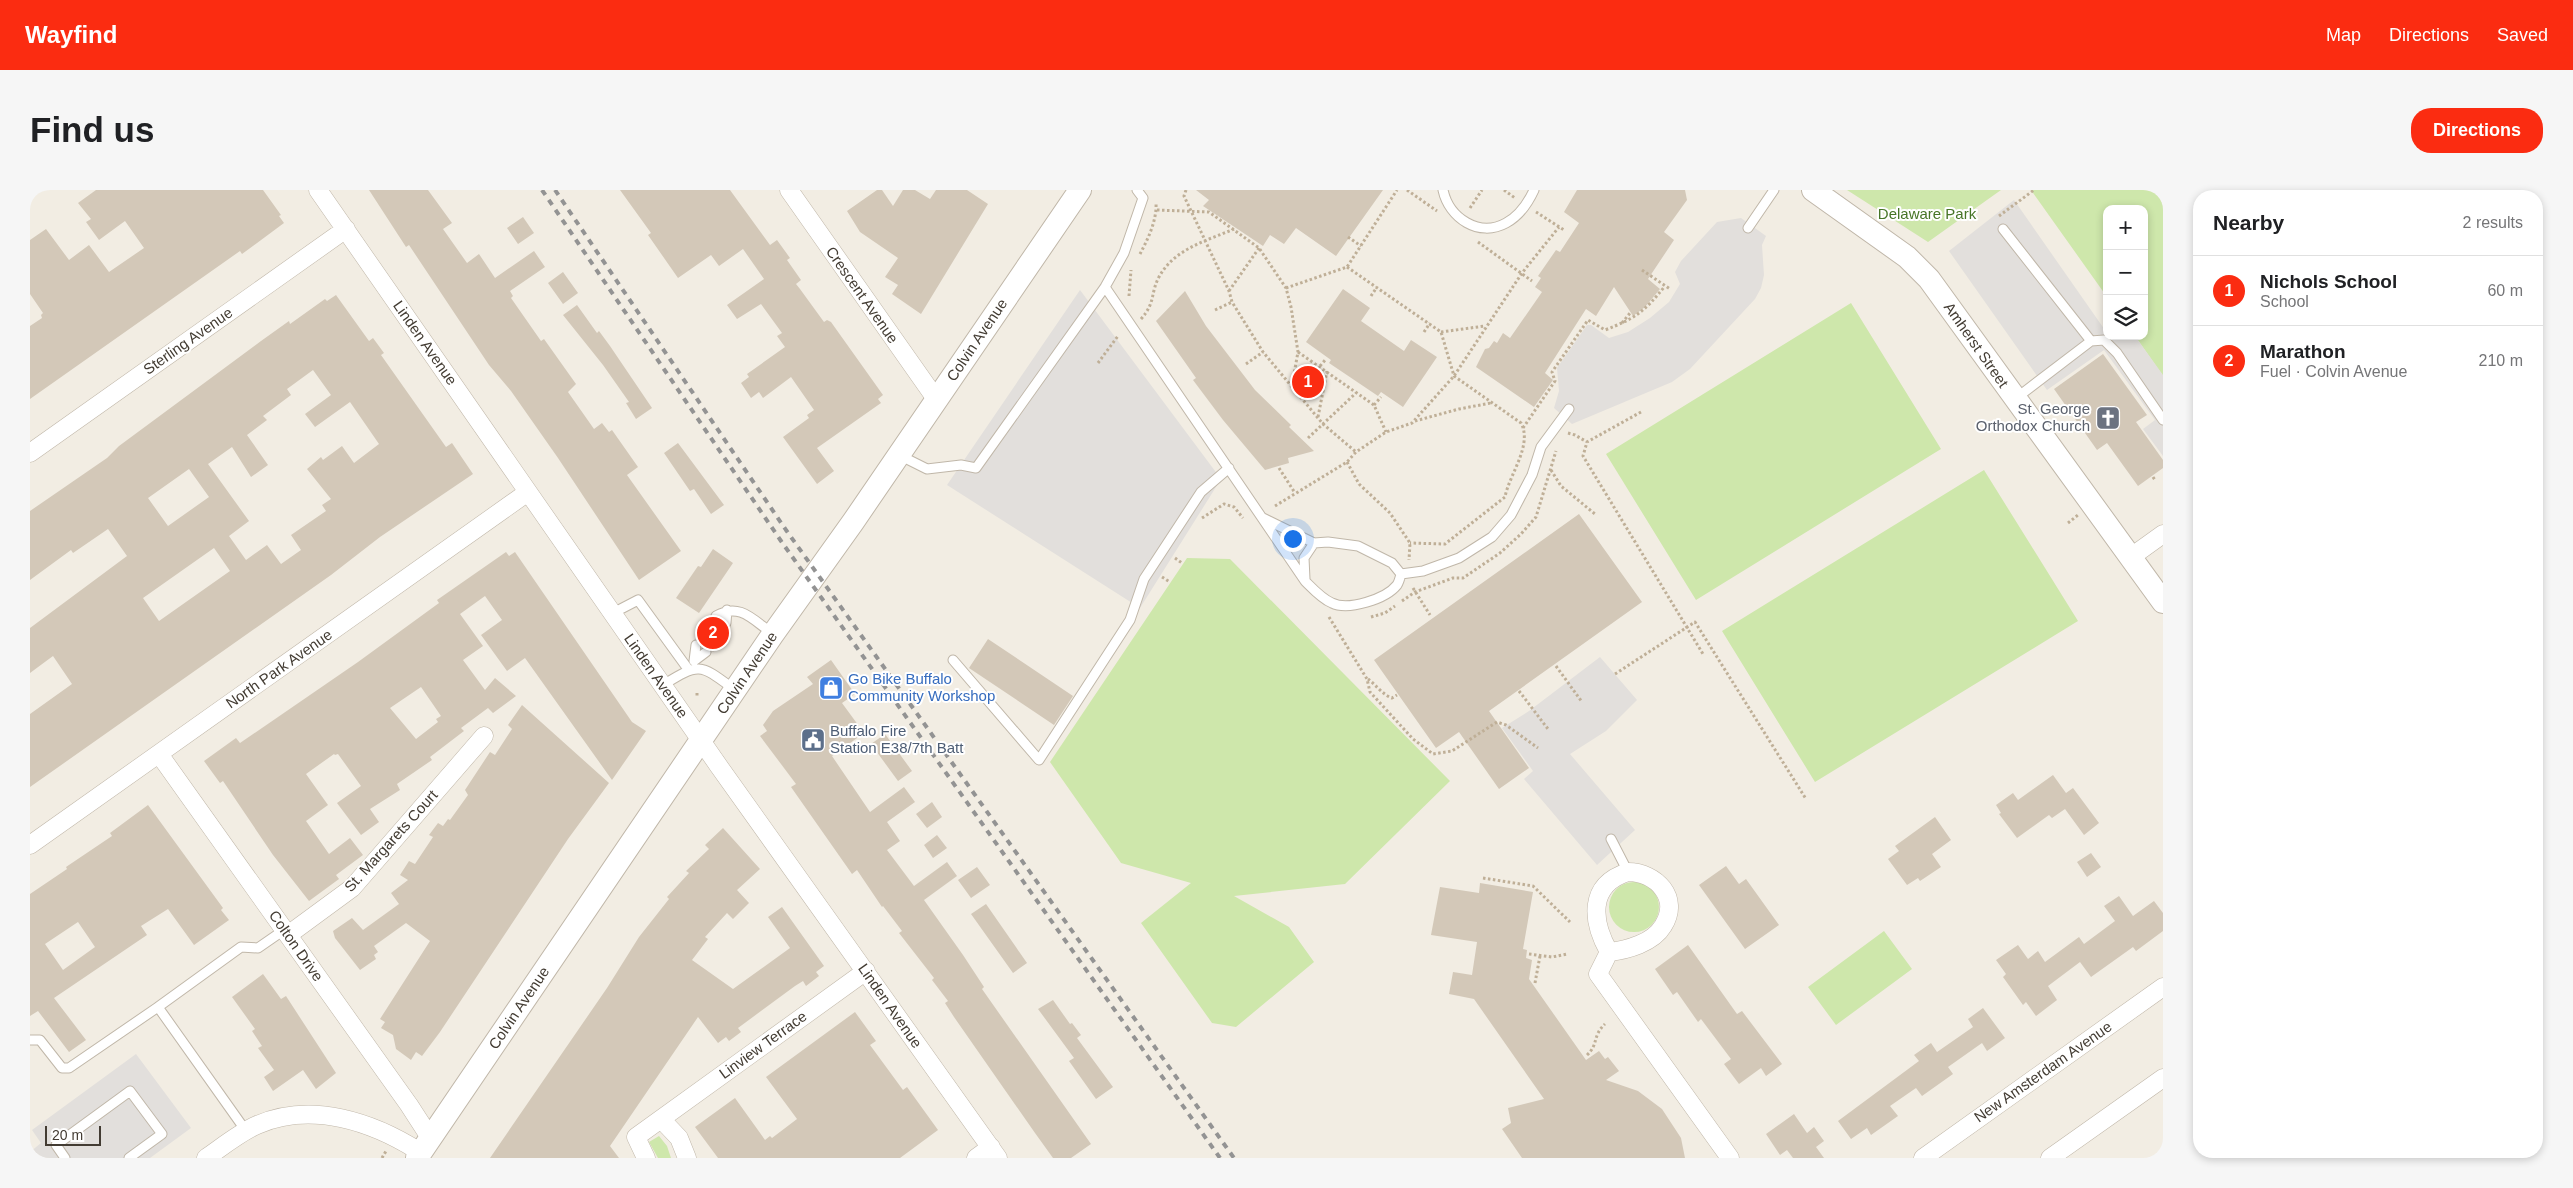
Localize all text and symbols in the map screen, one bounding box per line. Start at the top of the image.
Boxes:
text: Wayfind [25,21,117,48]
text: Map [2326,25,2361,45]
text: Directions [2389,25,2469,45]
text: Saved [2497,25,2548,45]
button: Directions [2411,108,2543,153]
text: Find us [30,110,154,149]
park label: Delaware Park [1878,205,1977,222]
map controls [2103,205,2148,340]
button: + [2103,205,2148,250]
text: Nearby [2213,211,2284,234]
text: 2 results [2463,214,2523,231]
street label: Crescent Avenue [823,243,902,346]
button: − [2103,250,2148,295]
text: Nichols School [2260,271,2397,292]
text: 1 [2225,282,2233,299]
text: 60 m [2487,282,2523,299]
text: School [2260,293,2309,310]
street label: Colvin Avenue [943,295,1010,384]
button: layers [2103,295,2148,340]
street label: Linden Avenue [390,297,461,388]
street label: Amherst Street [1941,299,2013,391]
street label: Sterling Avenue [140,304,236,378]
text: Marathon [2260,341,2346,362]
text: 2 [2225,352,2233,369]
text: 210 m [2479,352,2523,369]
pin: 1 [1292,363,1324,401]
text: Fuel · Colvin Avenue [2260,363,2407,380]
place label: St. George Orthodox Church [1976,400,2090,434]
church icon: St. George Orthodox Church [2095,405,2121,431]
your location [1280,526,1306,552]
pin: 2 [697,614,729,652]
street label: North Park Avenue [222,626,335,712]
street label: Colvin Avenue [713,628,780,717]
street label: Linden Avenue [621,630,692,721]
place label: Go Bike Buffalo Community Workshop [848,670,995,704]
shop icon: Go Bike Buffalo Community Workshop [818,675,844,701]
place label: Buffalo Fire Station E38/7th Batt [830,722,964,756]
public building icon: Buffalo Fire Station E38/7th Batt [800,727,826,753]
street label: St. Margarets Court [341,786,441,895]
street label: Colton Drive [266,907,327,984]
street label: Linden Avenue [855,960,926,1051]
street label: Colvin Avenue [485,963,552,1052]
street label: Linview Terrace [716,1007,810,1082]
street label: New Amsterdam Avenue [1971,1018,2115,1126]
scale bar [45,1123,101,1146]
text: 20 m [52,1127,83,1143]

